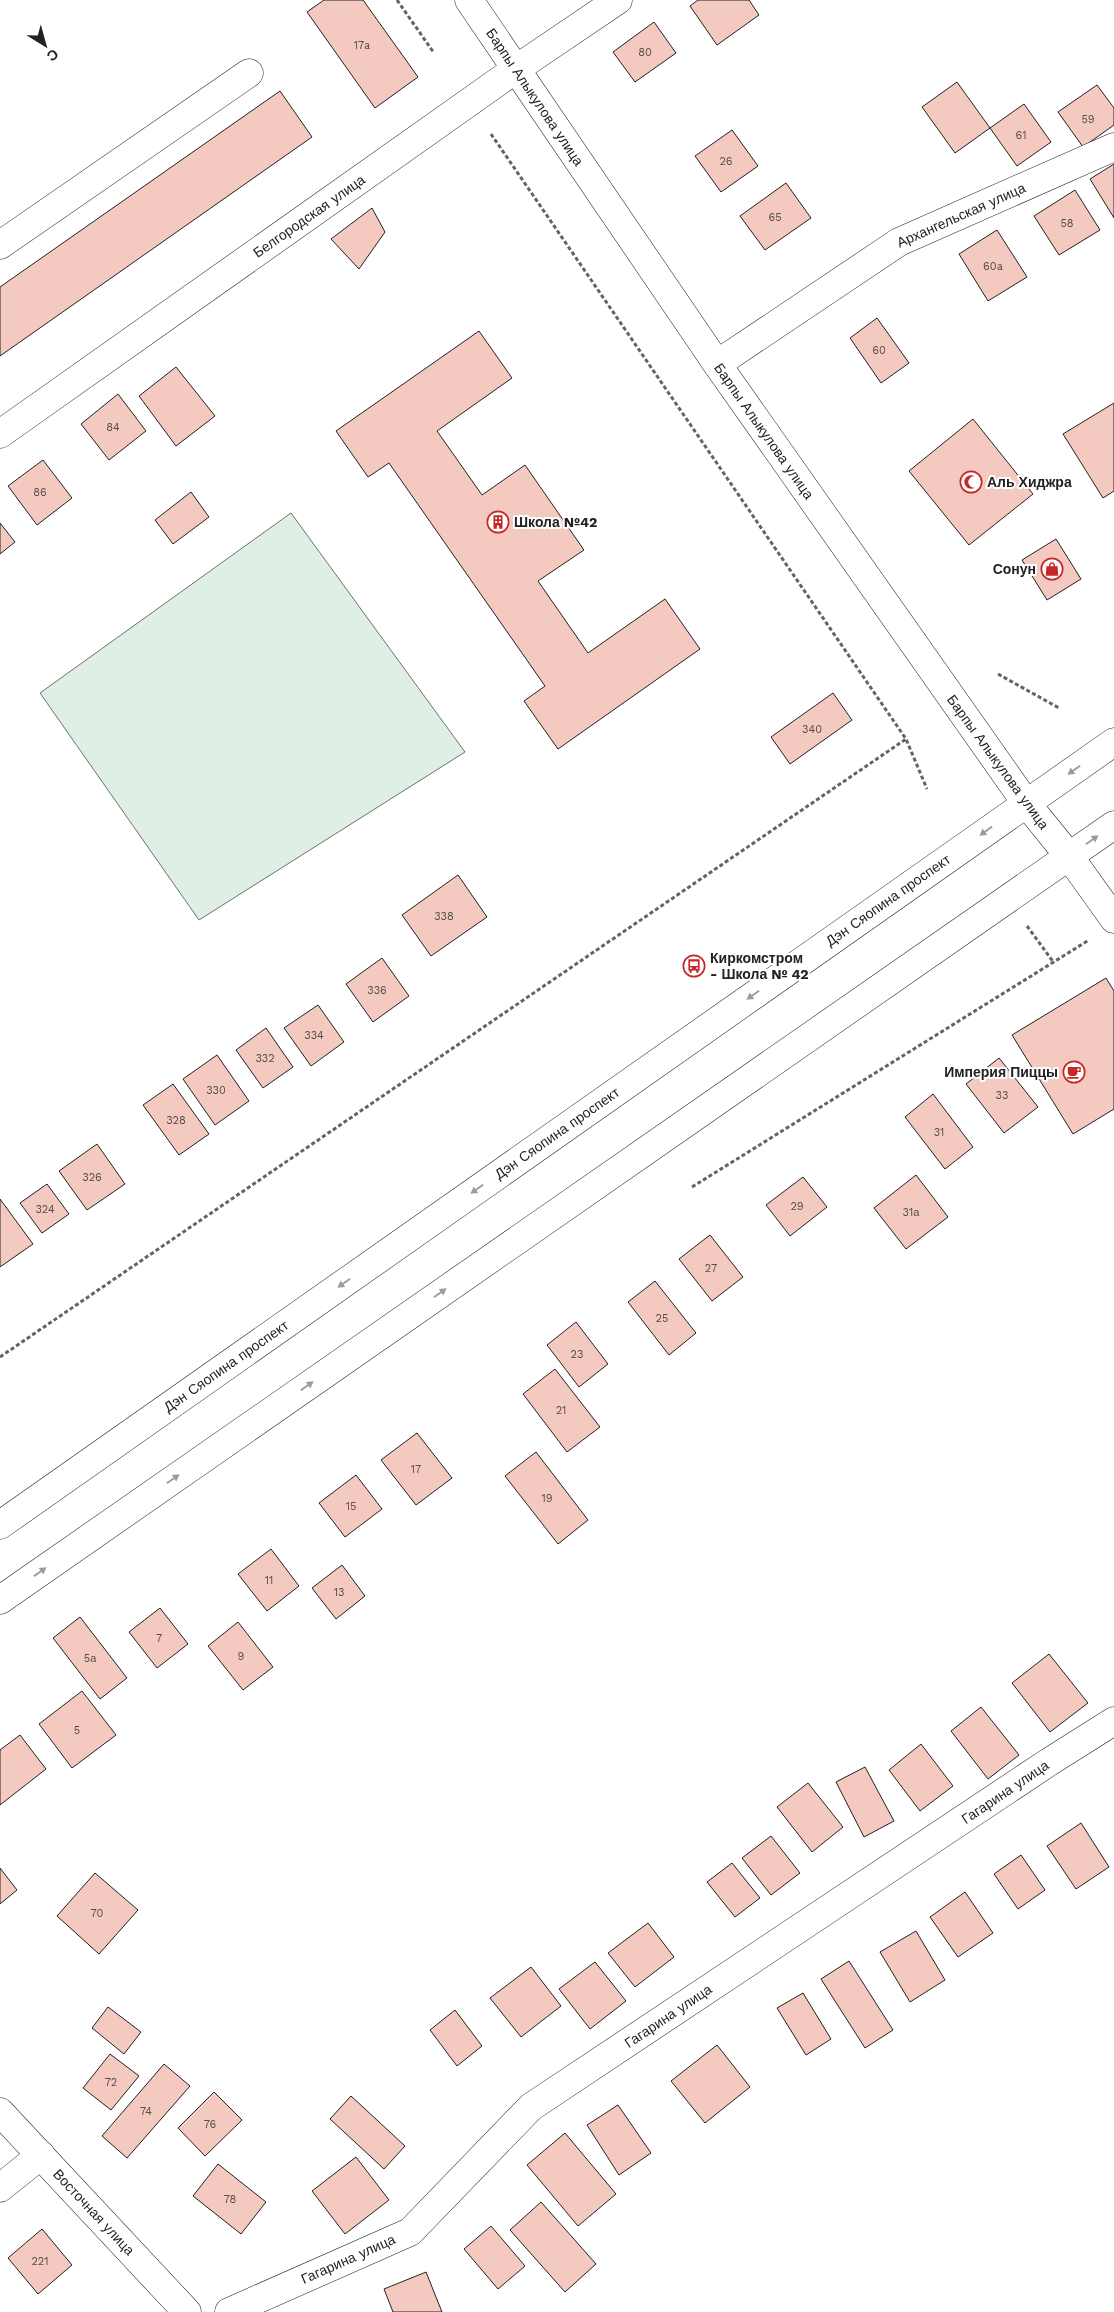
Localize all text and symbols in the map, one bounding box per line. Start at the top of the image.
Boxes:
north arrow [20,20,70,70]
street label: Барпы Алыкулова улица [483,25,587,169]
house number: 17a [354,39,370,52]
text: С [44,46,62,65]
house number: 80 [638,46,652,59]
house number: 59 [1081,113,1095,126]
house number: 61 [1016,129,1026,142]
house number: 26 [719,155,733,168]
street label: Белгородская улица [250,171,368,261]
street label: Архангельская улица [894,179,1028,251]
house number: 65 [768,211,782,224]
house number: 58 [1060,217,1074,230]
house number: 60a [983,260,1003,273]
house number: 60 [872,344,886,357]
street label: Барпы Алыкулова улица [711,360,817,502]
house number: 84 [106,421,120,434]
mosque icon: Аль Хиджра [959,470,983,494]
place label: Аль Хиджра [987,474,1072,490]
house number: 86 [33,486,47,499]
building icon: Школа №42 [486,510,510,534]
place label: Школа №42 [514,514,597,530]
shop icon: Сонун [1040,557,1064,581]
place label: Сонун [993,561,1036,577]
street label: Барпы Алыкулова улица [944,692,1052,832]
house number: 340 [802,723,822,736]
one-way arrow [1067,765,1080,775]
one-way arrow [979,826,993,836]
one-way arrow [1085,835,1098,845]
street label: Дэн Сяопина проспект [823,851,954,949]
house number: 338 [434,910,454,923]
place label: Киркомстром - Школа № 42 [710,950,809,982]
bus stop icon: Киркомстром - Школа № 42 [682,954,706,978]
house number: 336 [367,984,387,997]
one-way arrow [746,990,760,1000]
house number: 334 [304,1029,324,1042]
house number: 332 [255,1052,275,1065]
cafe icon: Империя Пиццы [1062,1060,1086,1084]
place label: Империя Пиццы [944,1064,1058,1080]
house number: 330 [206,1084,226,1097]
street label: Дэн Сяопина проспект [492,1084,623,1182]
house number: 33 [996,1089,1008,1102]
house number: 328 [166,1114,186,1127]
house number: 31 [934,1126,944,1139]
house number: 326 [82,1171,102,1184]
one-way arrow [471,1184,484,1195]
house number: 29 [790,1200,804,1213]
house number: 324 [35,1203,55,1216]
house number: 31а [903,1206,920,1219]
house number: 27 [705,1262,717,1275]
one-way arrow [337,1278,351,1288]
one-way arrow [433,1288,447,1298]
house number: 25 [656,1312,668,1325]
street label: Дэн Сяопина проспект [161,1317,292,1415]
house number: 23 [571,1348,583,1361]
one-way arrow [300,1381,314,1391]
house number: 21 [556,1404,566,1417]
house number: 17 [411,1463,421,1476]
one-way arrow [167,1474,180,1484]
house number: 19 [541,1492,553,1505]
house number: 15 [346,1500,356,1513]
one-way arrow [33,1567,47,1577]
house number: 11 [265,1574,273,1587]
house number: 13 [334,1586,344,1599]
house number: 7 [156,1632,162,1645]
house number: 9 [238,1650,245,1663]
house number: 5а [84,1652,97,1665]
house number: 5 [74,1724,80,1737]
street label: Гагарина улица [958,1757,1052,1827]
house number: 70 [91,1907,104,1920]
street label: Гагарина улица [621,1981,715,2051]
house number: 72 [105,2076,117,2089]
house number: 74 [140,2105,152,2118]
house number: 76 [204,2118,217,2131]
street label: Восточная улица [50,2166,138,2258]
house number: 78 [224,2193,237,2206]
street label: Гагарина улица [298,2231,398,2287]
house number: 221 [31,2255,49,2268]

